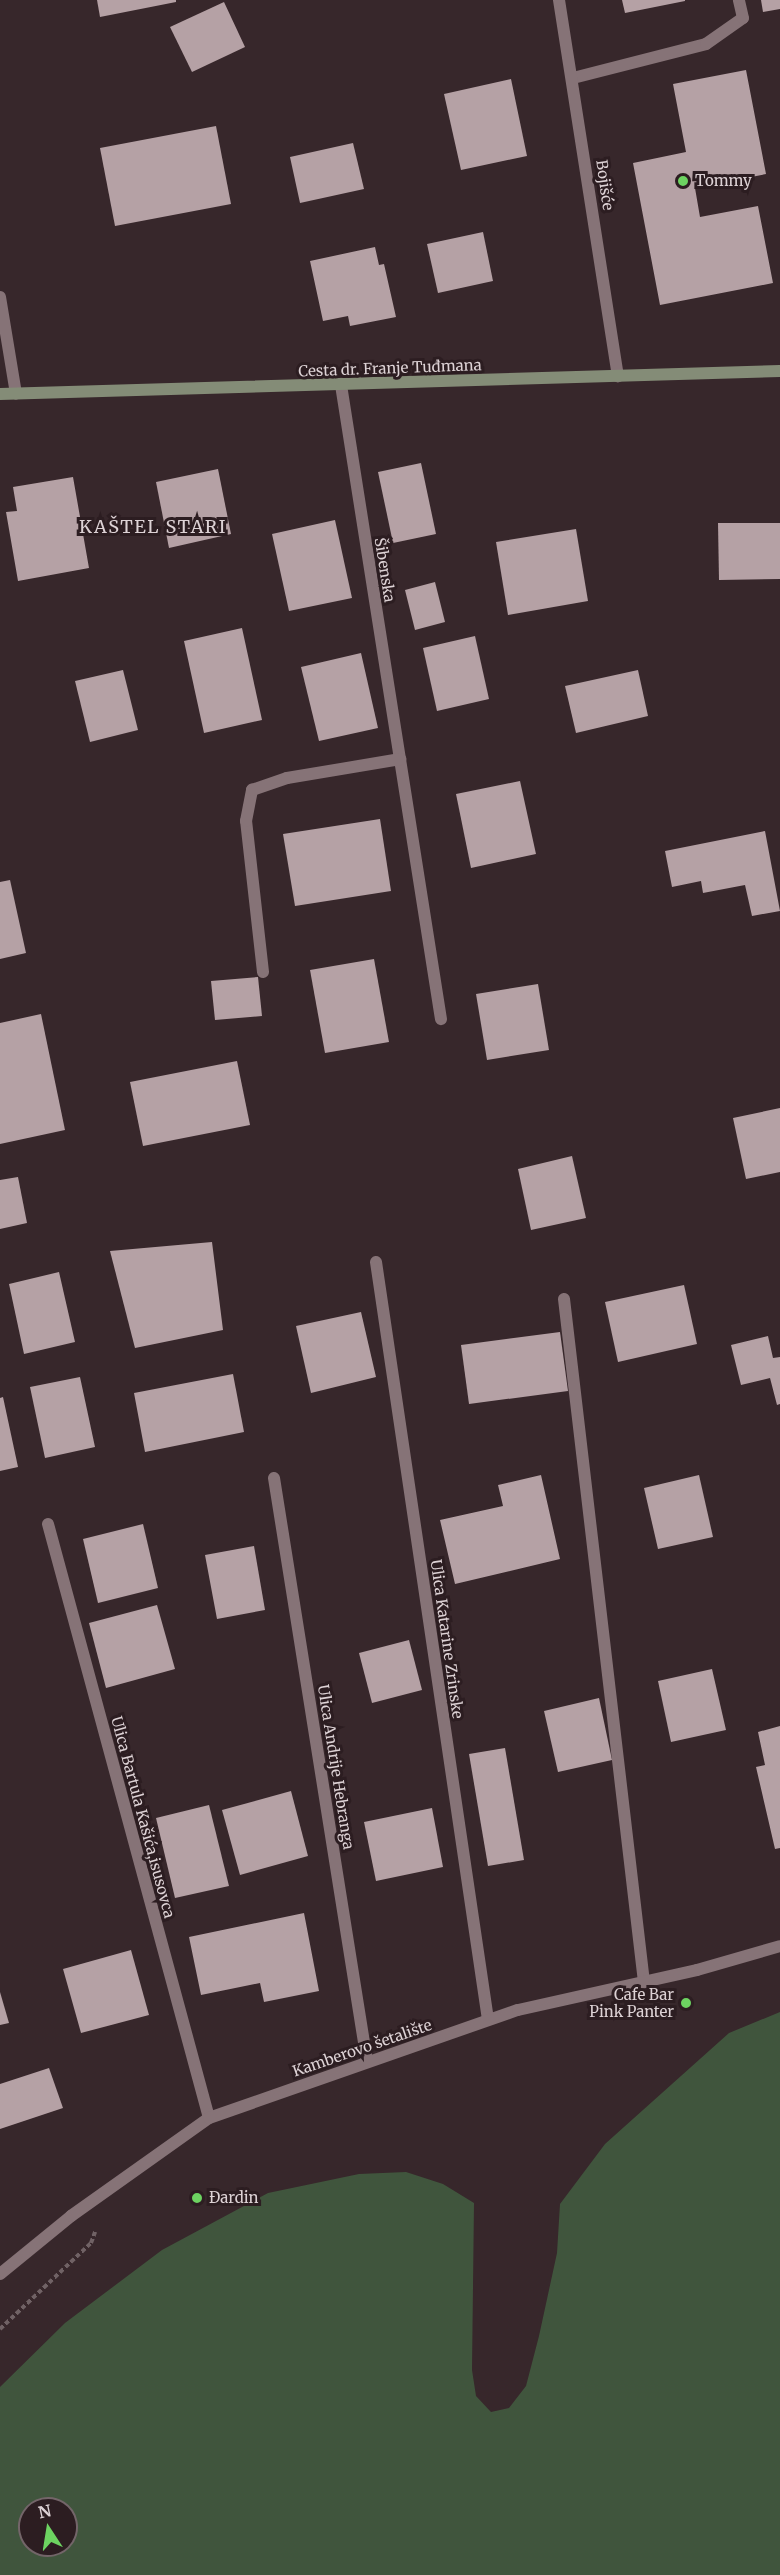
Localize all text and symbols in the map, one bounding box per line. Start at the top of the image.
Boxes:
street label: Bojišće [593,159,617,211]
place label: Tommy [695,172,752,190]
marker: Tommy [676,174,690,188]
street label: Cesta dr. Franje Tuđmana [298,356,482,380]
district label: KAŠTEL STARI [79,516,227,538]
street label: Šibenska [371,536,399,604]
street label: Ulica Katarine Zrinske [427,1558,467,1720]
street label: Ulica Andrije Hebranga [314,1683,358,1851]
street label: Ulica Bartula Kašića,isusovca [107,1714,179,1920]
place label: Cafe Bar Pink Panter [589,1985,674,2020]
marker: Cafe Bar Pink Panter [679,1996,693,2010]
street label: Kamberovo šetalište [290,2016,434,2080]
place label: Đardin [209,2189,259,2207]
marker: Đardin [190,2191,204,2205]
north arrow [18,2497,78,2557]
text: N [36,2500,53,2522]

